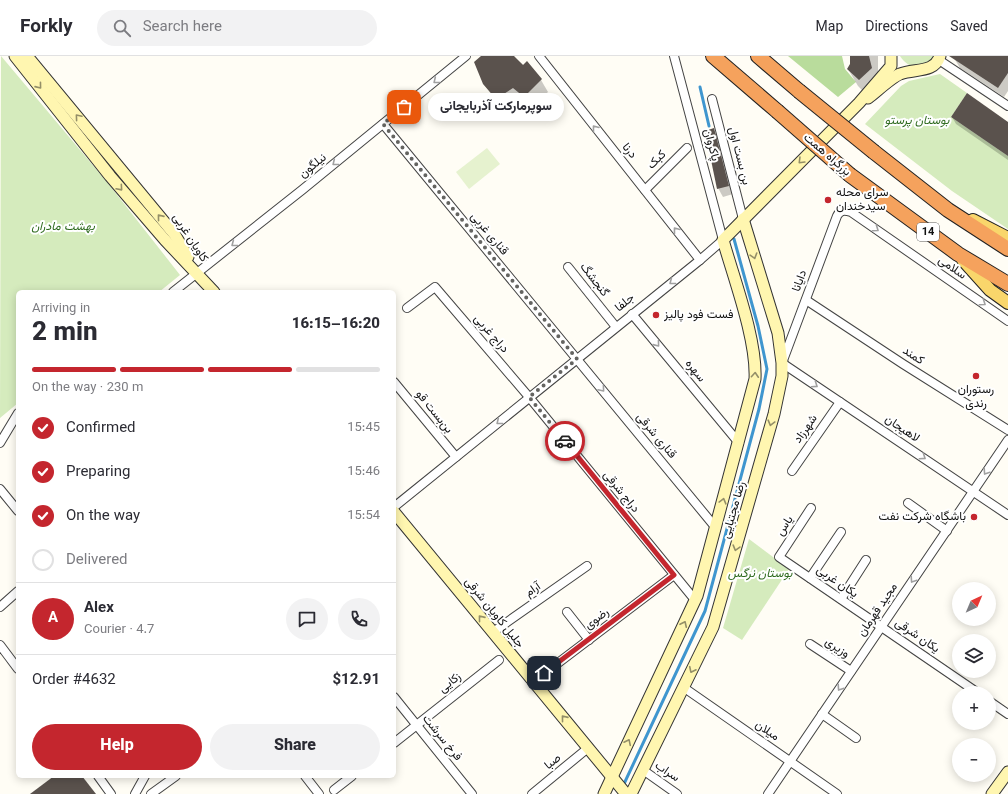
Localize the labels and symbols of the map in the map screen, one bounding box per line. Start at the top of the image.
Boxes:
one-way arrow [433,76,441,83]
one-way arrow [35,82,42,89]
pin [387,90,421,124]
callout: سوپرمارکت آذربایجانی [428,93,564,121]
park label: بوستان پرستو [885,112,950,130]
one-way arrow [75,114,82,122]
one-way arrow [593,125,600,132]
street label: بن بست اول [723,125,755,187]
street label: پاکروان [698,127,724,163]
street label: بزرگراه همت [799,129,855,181]
street label: درنا [617,139,641,163]
street label: کبک [643,146,671,174]
street label: نیلگون [295,149,331,183]
one-way arrow [798,156,806,163]
one-way arrow [333,158,340,165]
one-way arrow [115,184,122,191]
place label: سرای محله سیدخندان [836,184,888,216]
marker: سرای محله سیدخندان [823,195,833,205]
street label: قناری غربی [466,208,512,260]
street label: کاویان غربی [167,210,213,266]
one-way arrow [158,215,165,222]
park label: بهشت مادران [31,218,95,236]
road number: 14 [917,223,939,241]
one-way arrow [872,225,879,232]
one-way arrow [674,227,681,234]
one-way arrow [231,239,238,246]
one-way arrow [749,252,758,259]
street label: سلامی [934,252,970,284]
street label: گنجشگ [575,259,613,301]
street label: دایانا [788,267,812,294]
one-way arrow [669,278,676,285]
street label: جلفا [611,289,639,317]
one-way arrow [979,298,986,306]
place label: فست فود پالیز [663,306,734,324]
marker: فست فود پالیز [651,310,661,320]
street label: دراج غربی [469,311,513,357]
one-way arrow [653,339,660,346]
street label: کمند [899,342,927,370]
street label: سهره [680,356,710,386]
marker: رستوران رندی [971,371,981,381]
one-way arrow [751,372,760,378]
one-way arrow [811,380,818,387]
place label: رستوران رندی [958,381,994,413]
one-way arrow [597,384,604,392]
street label: بن‌بست قو [411,386,457,438]
street label: قناری شرقی [631,409,681,463]
street label: شهرزاد [790,411,822,447]
street label: لاهیجان [881,411,923,447]
one-way arrow [497,417,504,424]
one-way arrow [767,419,776,426]
courier [545,421,585,461]
one-way arrow [918,452,925,459]
street label: دراج شرقی [598,467,644,517]
one-way arrow [984,468,991,475]
street label: رضا مجتبایی [717,479,751,541]
one-way arrow [718,497,727,504]
place label: باشگاه شرکت نفت [879,508,966,526]
street label: یاس [772,512,798,540]
marker: باشگاه شرکت نفت [969,512,979,522]
one-way arrow [732,544,741,551]
street label: یکان غربی [812,561,862,603]
park label: بوستان نرگس [728,565,793,583]
street label: جلیل کاویان شرقی [460,574,528,652]
one-way arrow [910,576,918,583]
street label: آرام [521,577,546,602]
street label: مجید قهرمان [853,580,903,640]
north arrow [952,582,996,626]
street label: رضوی [581,604,613,634]
street label: یکان شرقی [891,614,943,658]
one-way arrow [479,615,486,622]
one-way arrow [679,621,687,629]
street label: وزیری [821,633,853,663]
pin [527,656,561,690]
one-way arrow [689,666,697,673]
street label: زکایی [435,668,465,698]
one-way arrow [838,683,845,690]
street label: فرخ سرشت [418,711,466,765]
one-way arrow [561,716,568,723]
street label: میلان [751,716,783,746]
one-way arrow [623,738,631,746]
street label: صبا [541,750,565,774]
street label: سراب [651,757,683,787]

